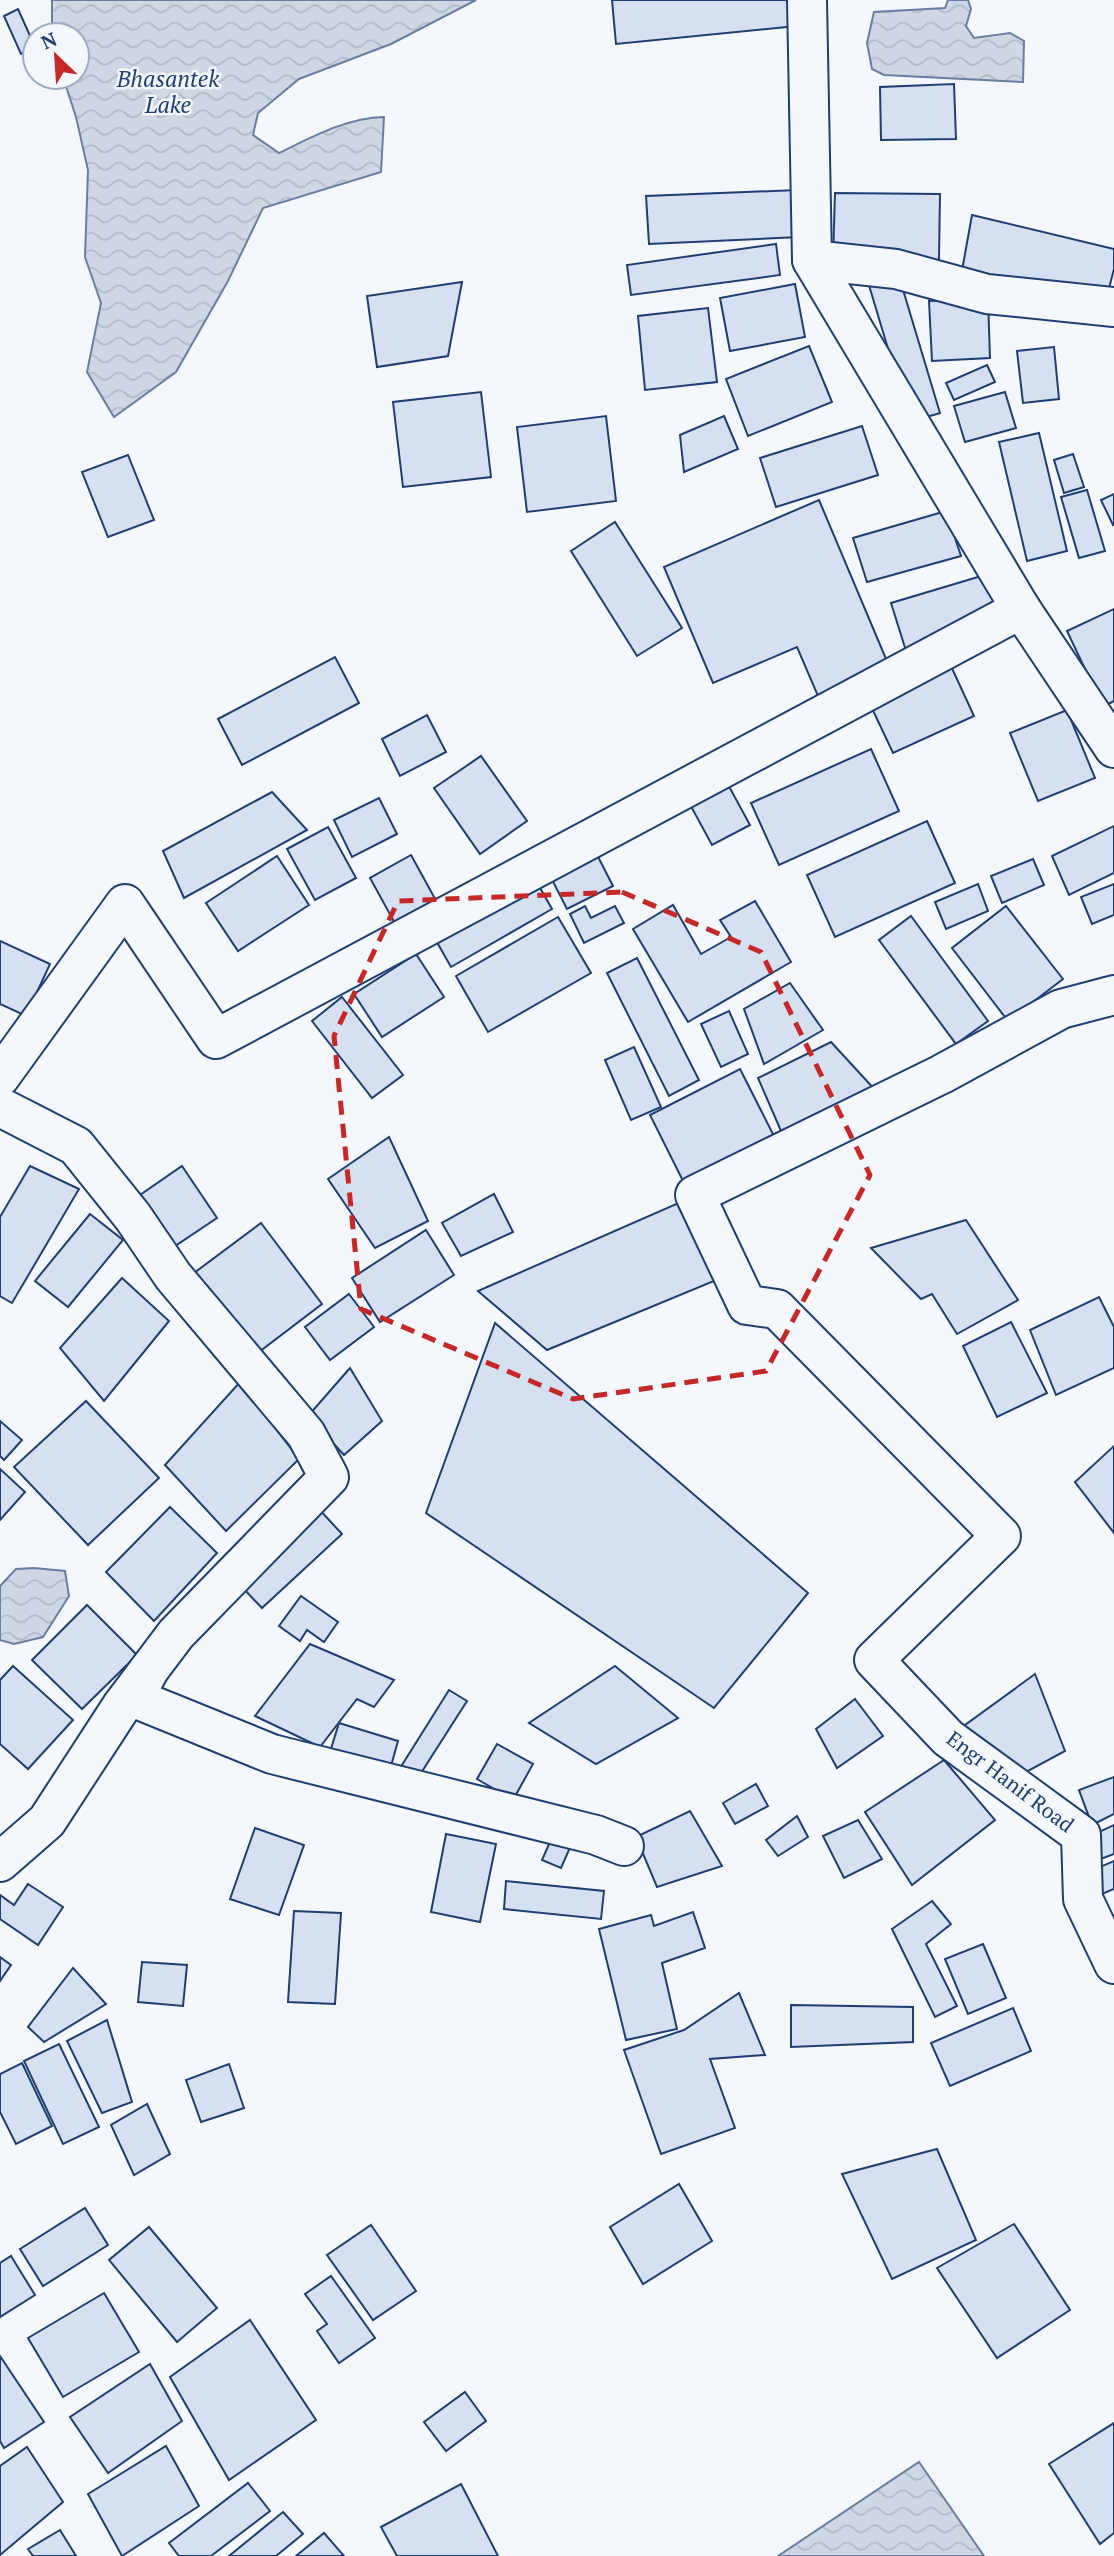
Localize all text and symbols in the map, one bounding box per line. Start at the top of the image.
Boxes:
north arrow [21,21,91,91]
text: N [37,26,61,55]
water label: Bhasantek Lake [116,63,220,120]
street label: Engr Hanif Road [941,1724,1080,1839]

